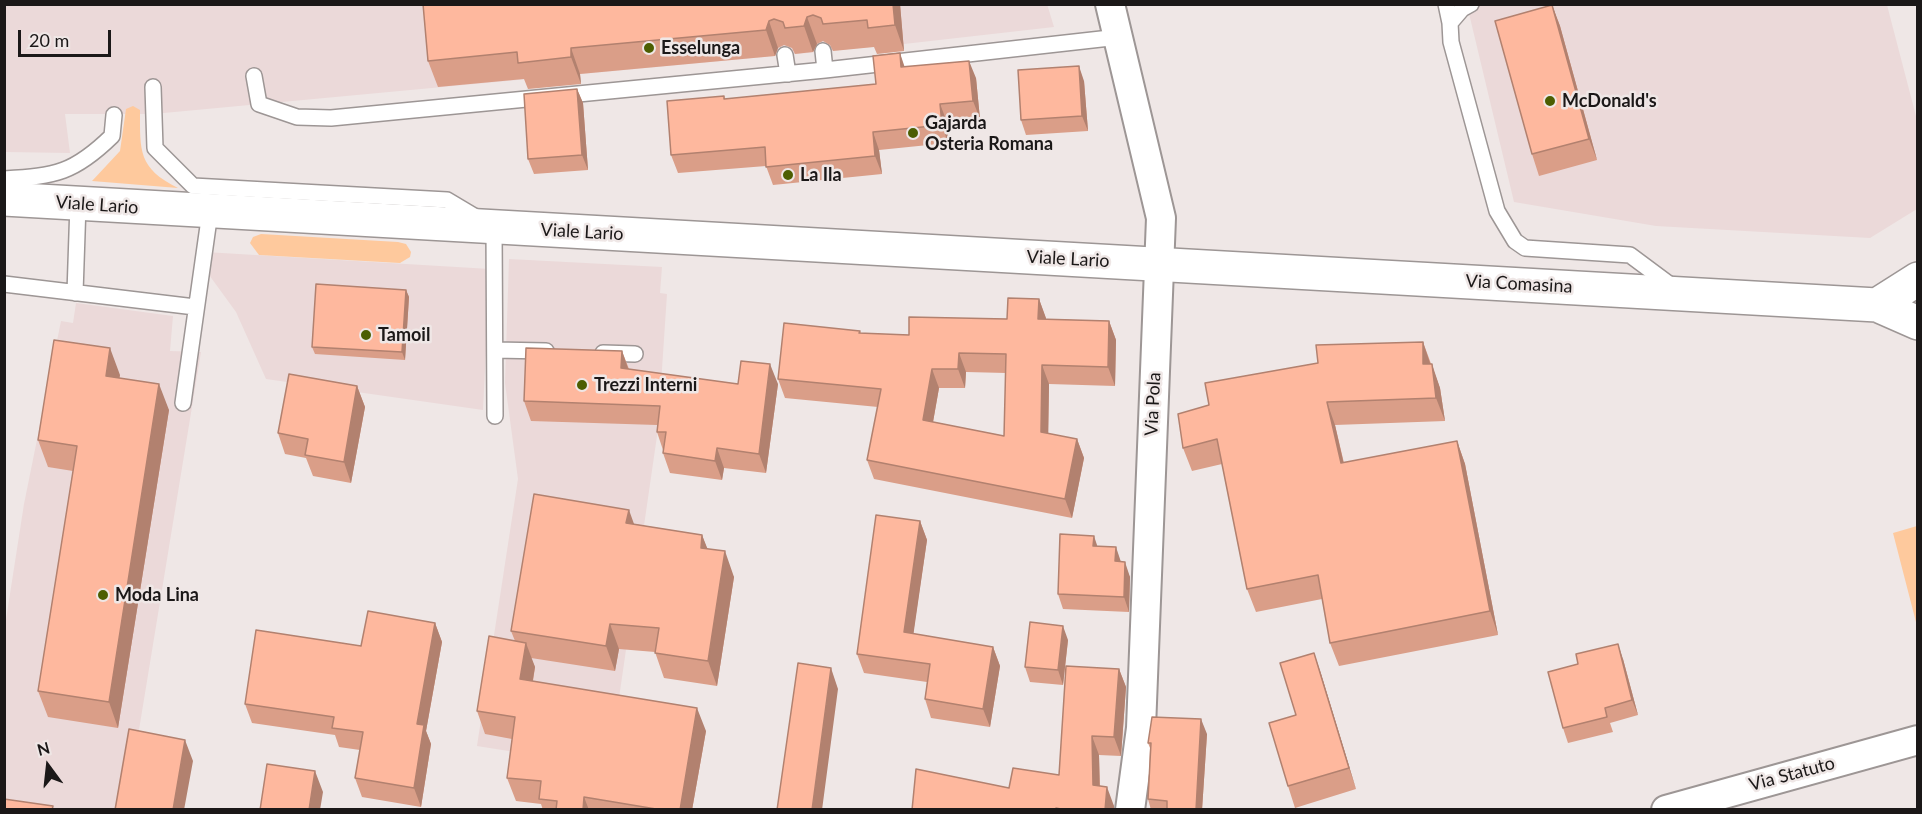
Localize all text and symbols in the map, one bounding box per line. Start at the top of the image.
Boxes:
scale bar [21,18,114,56]
text: 20 m [29,29,69,51]
place label: Esselunga [661,37,740,59]
marker: Esselunga [642,41,656,55]
place label: McDonald's [1562,90,1657,112]
marker: McDonald's [1543,94,1557,108]
place label: Gajarda Osteria Romana [925,112,1053,154]
marker: Gajarda Osteria Romana [906,126,920,140]
place label: La Ila [800,164,842,186]
marker: La Ila [781,168,795,182]
street label: Viale Lario [55,191,139,219]
street label: Viale Lario [540,219,624,245]
street label: Viale Lario [1026,246,1110,272]
street label: Via Comasina [1465,270,1573,298]
place label: Tamoil [378,324,430,346]
marker: Tamoil [359,328,373,342]
street label: Via Pola [1141,372,1165,436]
place label: Trezzi Interni [594,374,697,396]
marker: Trezzi Interni [575,378,589,392]
place label: Moda Lina [115,584,199,606]
marker: Moda Lina [96,588,110,602]
north arrow [18,736,78,796]
text: N [35,737,52,759]
street label: Via Statuto [1747,752,1837,796]

